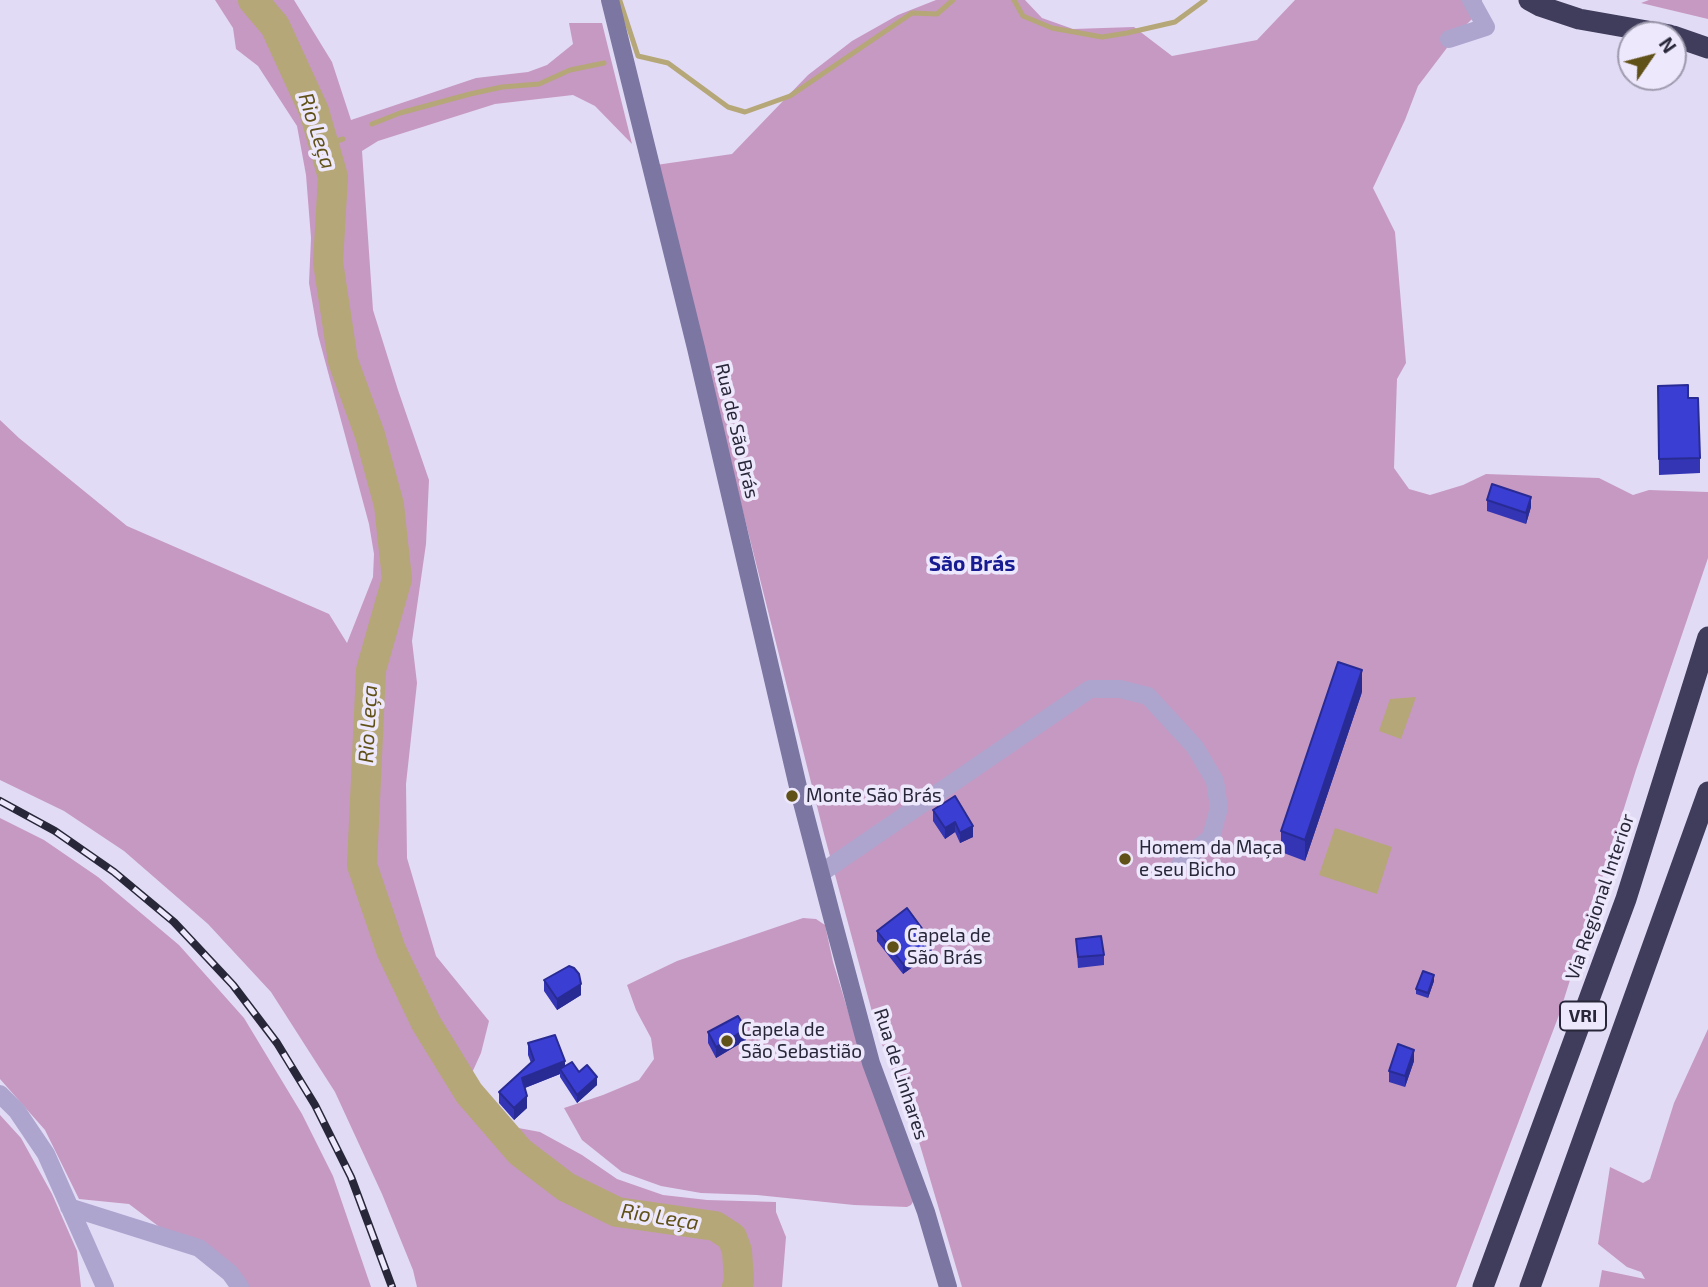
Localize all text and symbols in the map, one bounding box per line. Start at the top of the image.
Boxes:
north arrow [1617,21,1687,91]
text: N [1655,33,1681,57]
water label: Rio Leça [293,90,341,172]
street label: Rua de São Brás [710,361,764,501]
district label: São Brás [929,551,1015,577]
water label: Rio Leça [353,684,383,764]
place label: Monte São Brás [806,785,942,807]
marker: Monte São Brás [784,788,800,804]
street label: Via Regional Interior [1561,811,1639,983]
place label: Homem da Maça e seu Bicho [1139,837,1283,881]
marker: Homem da Maça e seu Bicho [1117,851,1133,867]
place label: Capela de São Brás [907,925,991,969]
marker: Capela de São Brás [885,939,901,955]
road number: VRI [1560,1001,1606,1030]
street label: Rua de Linhares [869,1005,933,1143]
place label: Capela de São Sebastião [741,1019,862,1063]
marker: Capela de São Sebastião [719,1033,735,1049]
water label: Rio Leça [619,1198,701,1236]

